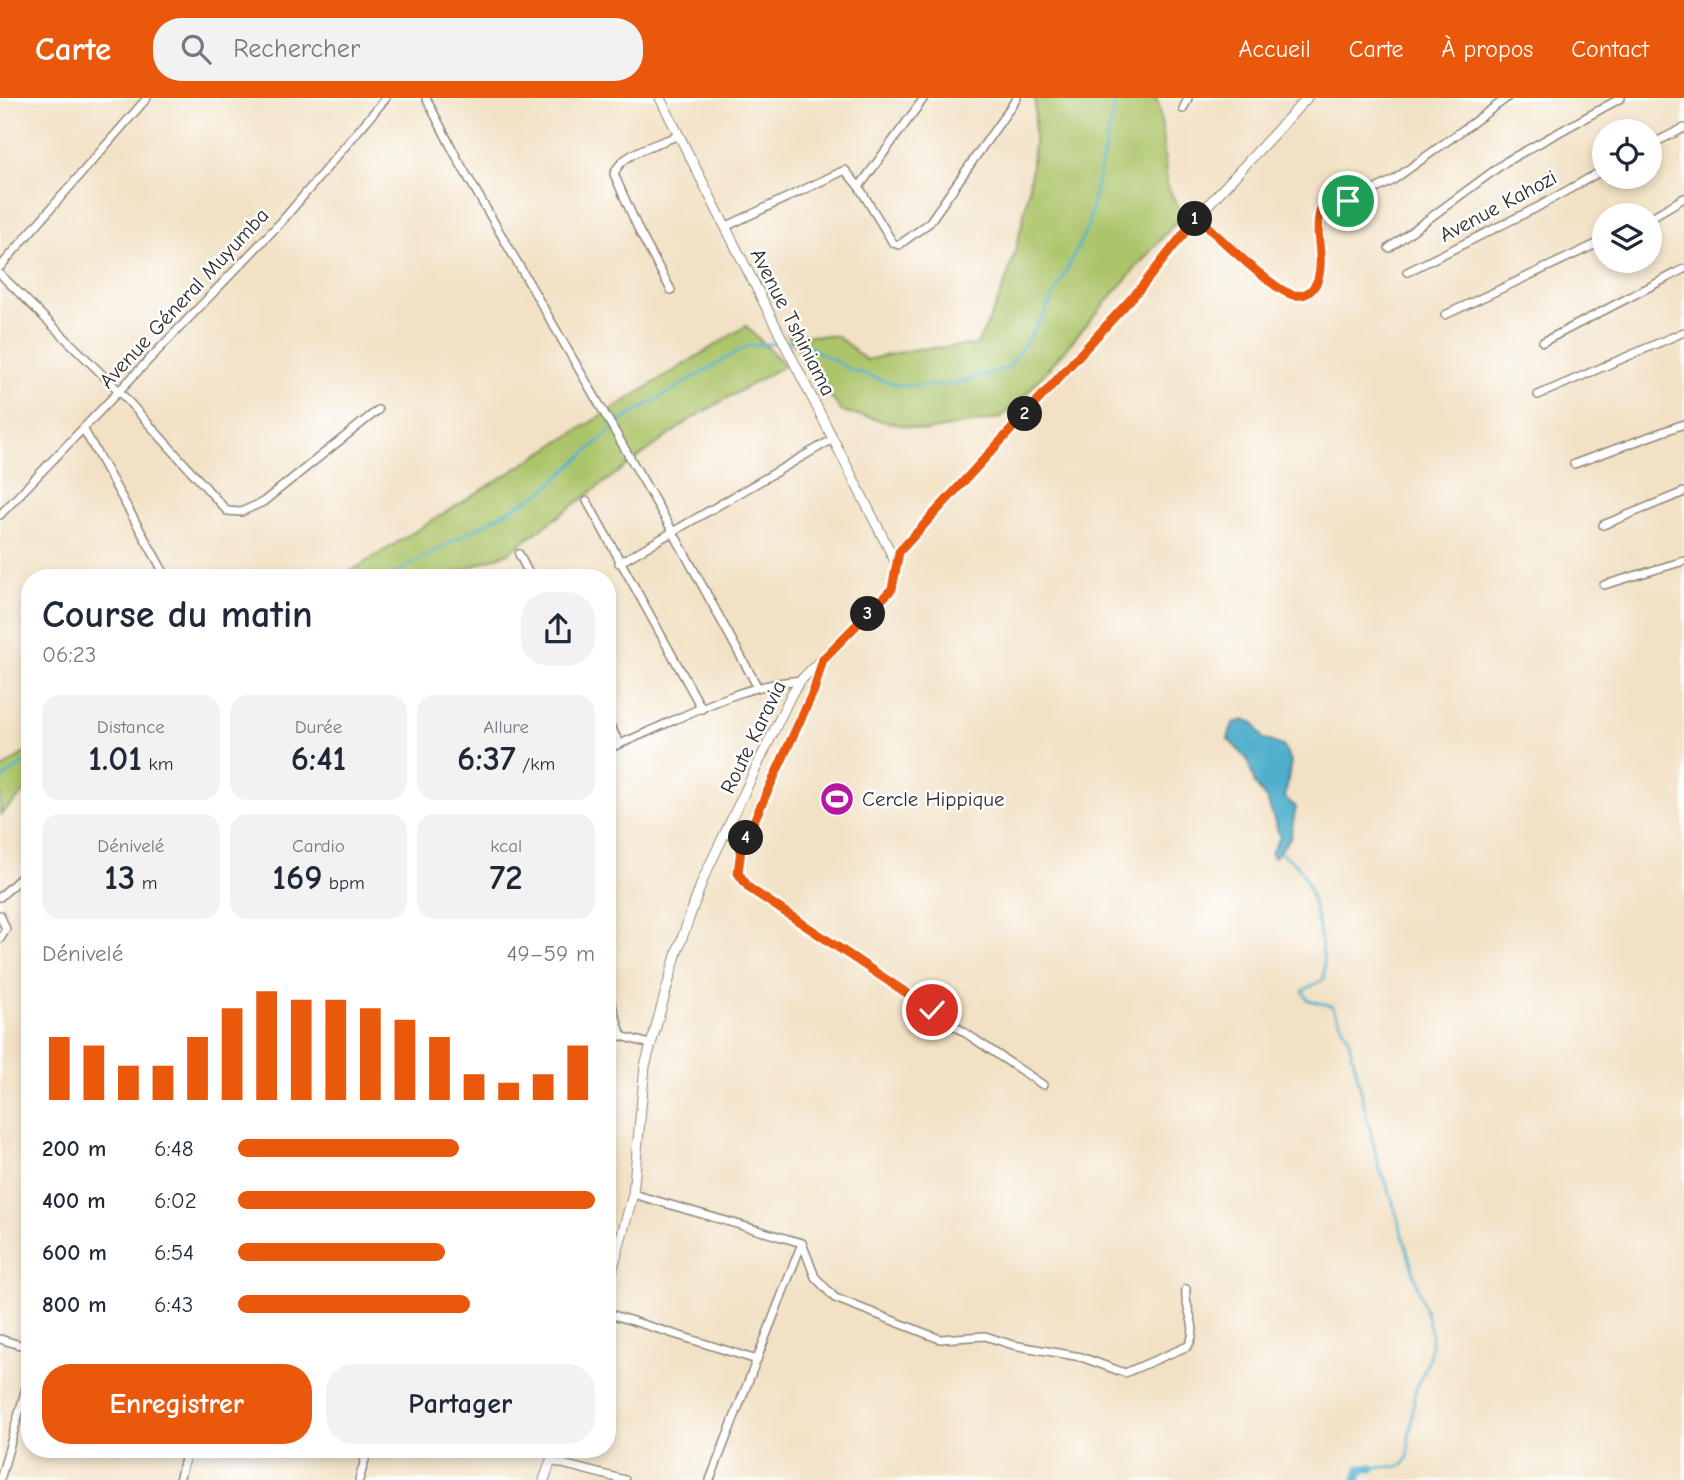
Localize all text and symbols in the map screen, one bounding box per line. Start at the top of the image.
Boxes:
search box [153,18,643,81]
text: Carte [35,30,111,68]
icon: search [177,30,215,68]
text: Rechercher [233,34,360,64]
text: Accueil [1239,35,1311,63]
text: Carte [1349,35,1404,63]
text: À propos [1442,35,1533,63]
text: Contact [1571,35,1649,63]
map controls [1592,119,1662,273]
button: locate [1592,119,1662,189]
street label: Avenue Kahozi [1435,165,1561,247]
pin [1318,171,1378,231]
icon: arrive [1329,182,1367,220]
pin: 1 [1178,202,1212,236]
street label: Avenue Géneral Muyumba [94,203,274,393]
button: layers [1592,203,1662,273]
text: 1 [1191,207,1198,229]
street label: Avenue Tshiniama [746,244,840,400]
pin: 2 [1007,396,1042,432]
text: 2 [1020,402,1029,424]
button: share [521,592,595,666]
text: Course du matin [42,593,313,637]
pin: 3 [850,596,886,632]
text: 3 [863,602,872,624]
text: 06:23 [42,641,96,668]
street label: Route Karavia [715,677,791,797]
text: Distance [97,716,165,738]
text: Durée [295,716,342,738]
text: Allure [483,716,529,738]
text: 1.01 [88,738,142,779]
text: 6:41 [291,738,346,779]
text: 6:37 [457,738,516,779]
text: km [142,753,173,775]
text: /km [516,753,555,775]
sports icon: Cercle Hippique [818,780,856,818]
place label: Cercle Hippique [862,787,1005,811]
pin: 4 [728,820,764,856]
text: 4 [741,826,750,848]
text: Dénivelé [97,835,164,857]
text: Cardio [292,835,345,857]
text: kcal [490,835,522,857]
text: 13 [104,857,135,898]
text: 169 [272,857,323,898]
text: 72 [490,857,523,898]
text: m [135,872,157,894]
text: bpm [323,872,365,894]
text: Dénivelé [42,940,123,967]
text: 49–59 m [506,940,595,967]
pin [902,980,962,1040]
icon: check [913,991,951,1029]
text: 200 m [42,1135,106,1162]
text: 6:48 [154,1135,194,1162]
text: 400 m [42,1187,106,1214]
text: 6:02 [154,1187,197,1214]
text: 600 m [42,1239,107,1266]
text: 6:54 [154,1239,194,1266]
text: 800 m [42,1291,107,1318]
text: 6:43 [154,1291,193,1318]
button: Enregistrer [42,1364,312,1444]
button: Partager [326,1364,595,1444]

